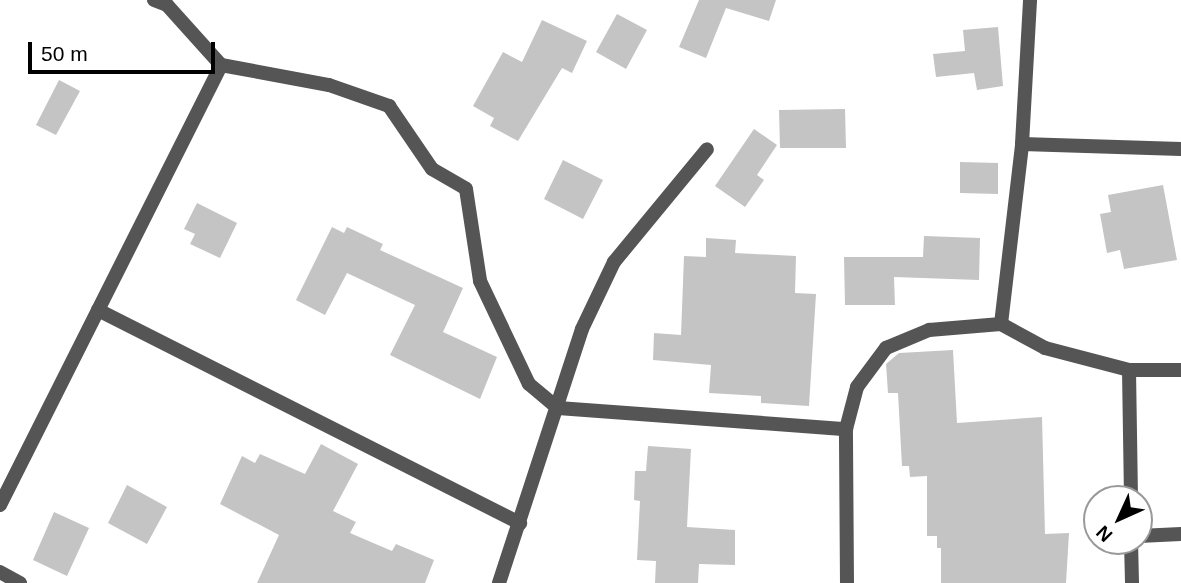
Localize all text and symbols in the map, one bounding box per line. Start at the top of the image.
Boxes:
scale bar [32,28,219,72]
text: 50 m [41,42,88,65]
north arrow [1083,485,1153,555]
text: N [1092,522,1116,546]

